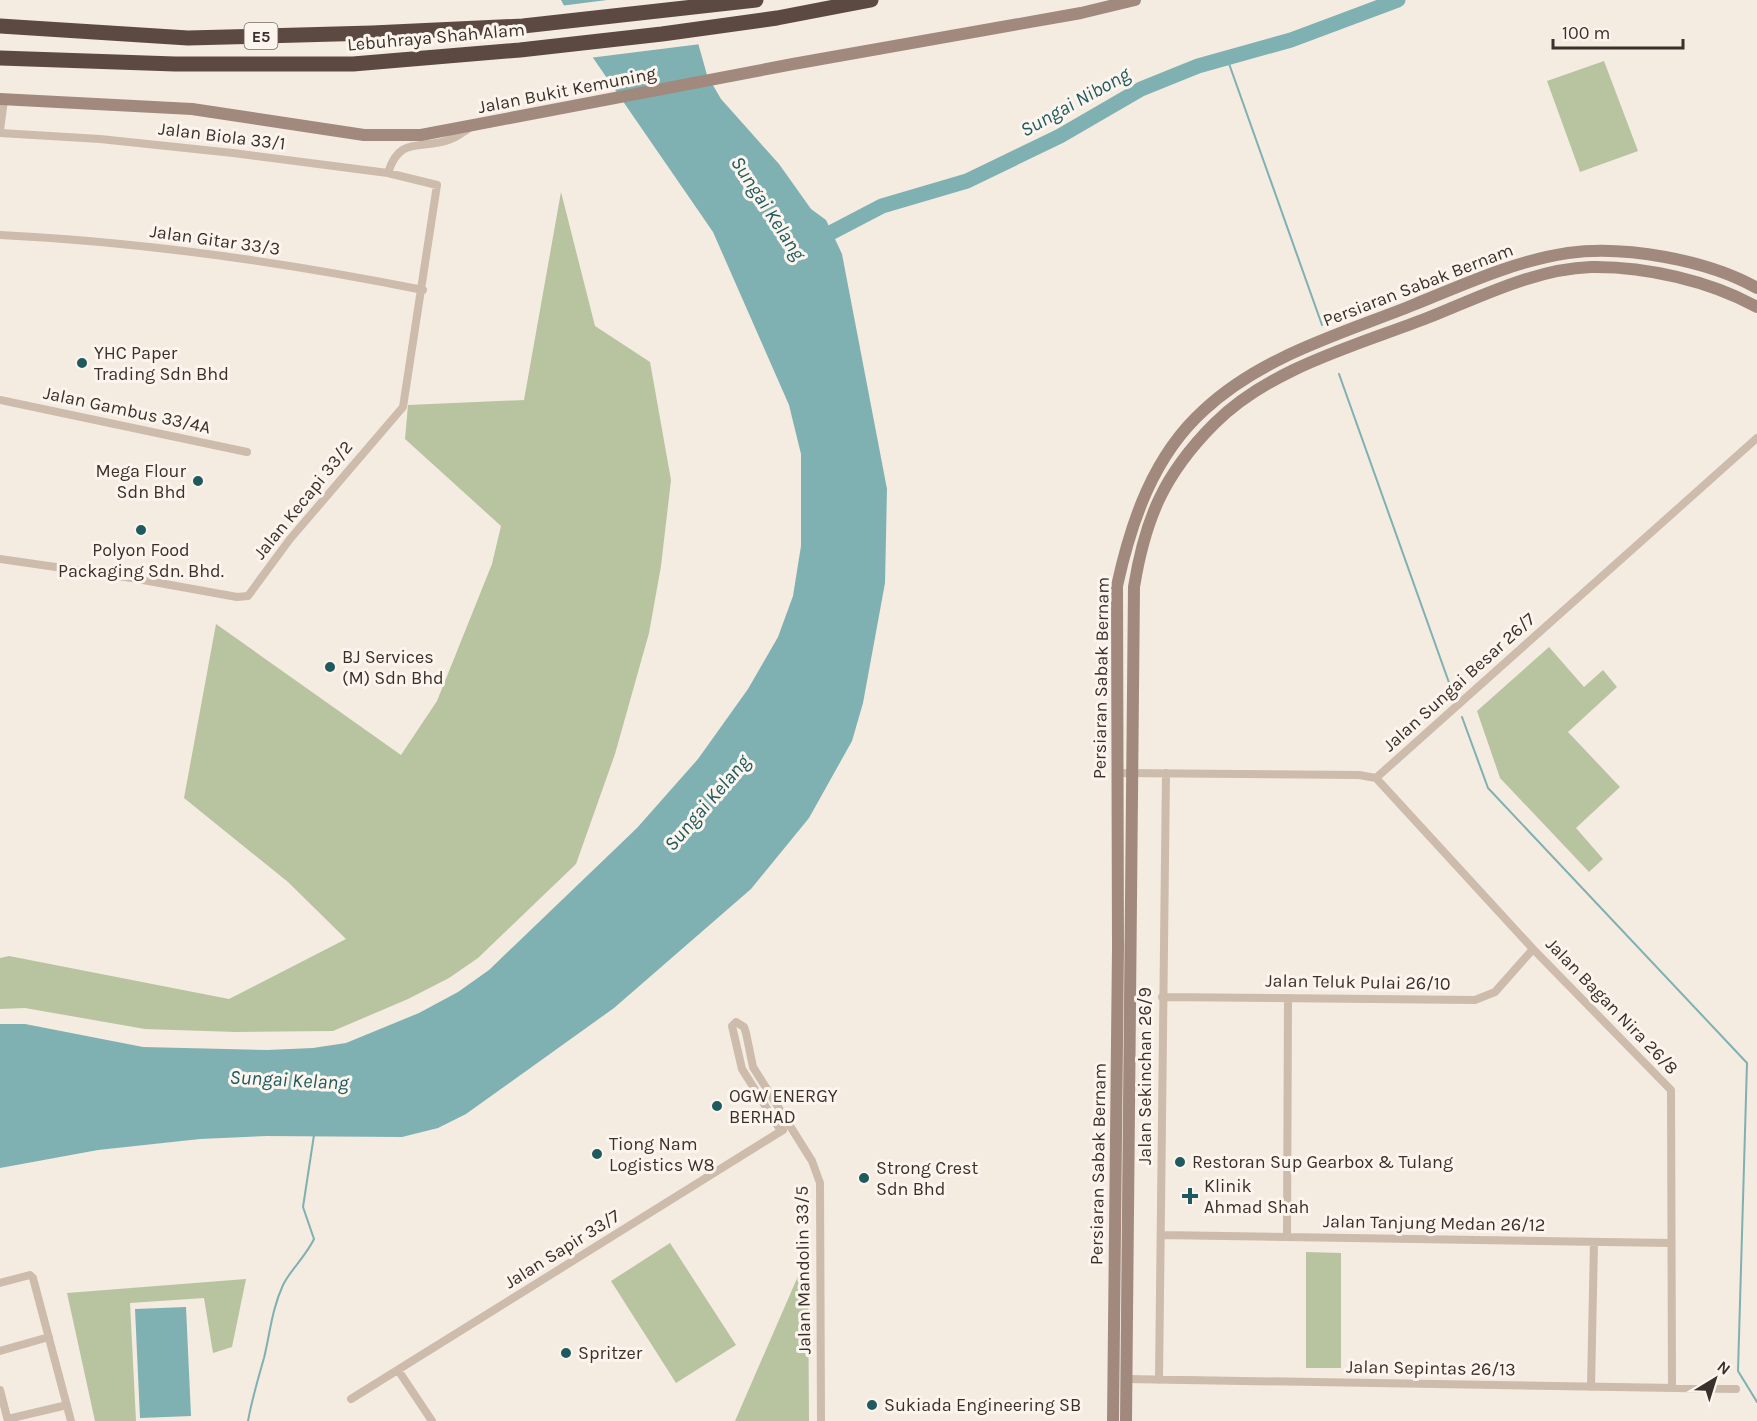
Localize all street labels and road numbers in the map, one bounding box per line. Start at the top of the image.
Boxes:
street label: Lebuhraya Shah Alam [346,18,526,56]
road number: E5 [244,23,278,49]
street label: Jalan Bukit Kemuning [476,62,658,118]
street label: Jalan Biola 33/1 [157,117,287,155]
street label: Jalan Gitar 33/3 [148,220,282,260]
street label: Persiaran Sabak Bernam [1320,238,1516,332]
street label: Jalan Gambus 33/4A [41,382,213,438]
street label: Jalan Kecapi 33/2 [248,436,358,564]
street label: Persiaran Sabak Bernam [1088,577,1114,779]
street label: Jalan Sungai Besar 26/7 [1378,608,1540,756]
street label: Jalan Bagan Nira 26/8 [1541,933,1683,1079]
street label: Jalan Teluk Pulai 26/10 [1265,969,1451,995]
street label: Jalan Sekinchan 26/9 [1134,987,1156,1165]
street label: Persiaran Sabak Bernam [1085,1063,1111,1265]
street label: Jalan Mandolin 33/5 [791,1186,815,1354]
street label: Jalan Sapir 33/7 [500,1204,624,1293]
street label: Jalan Tanjung Medan 26/12 [1323,1210,1545,1236]
street label: Jalan Sepintas 26/13 [1346,1356,1516,1380]

